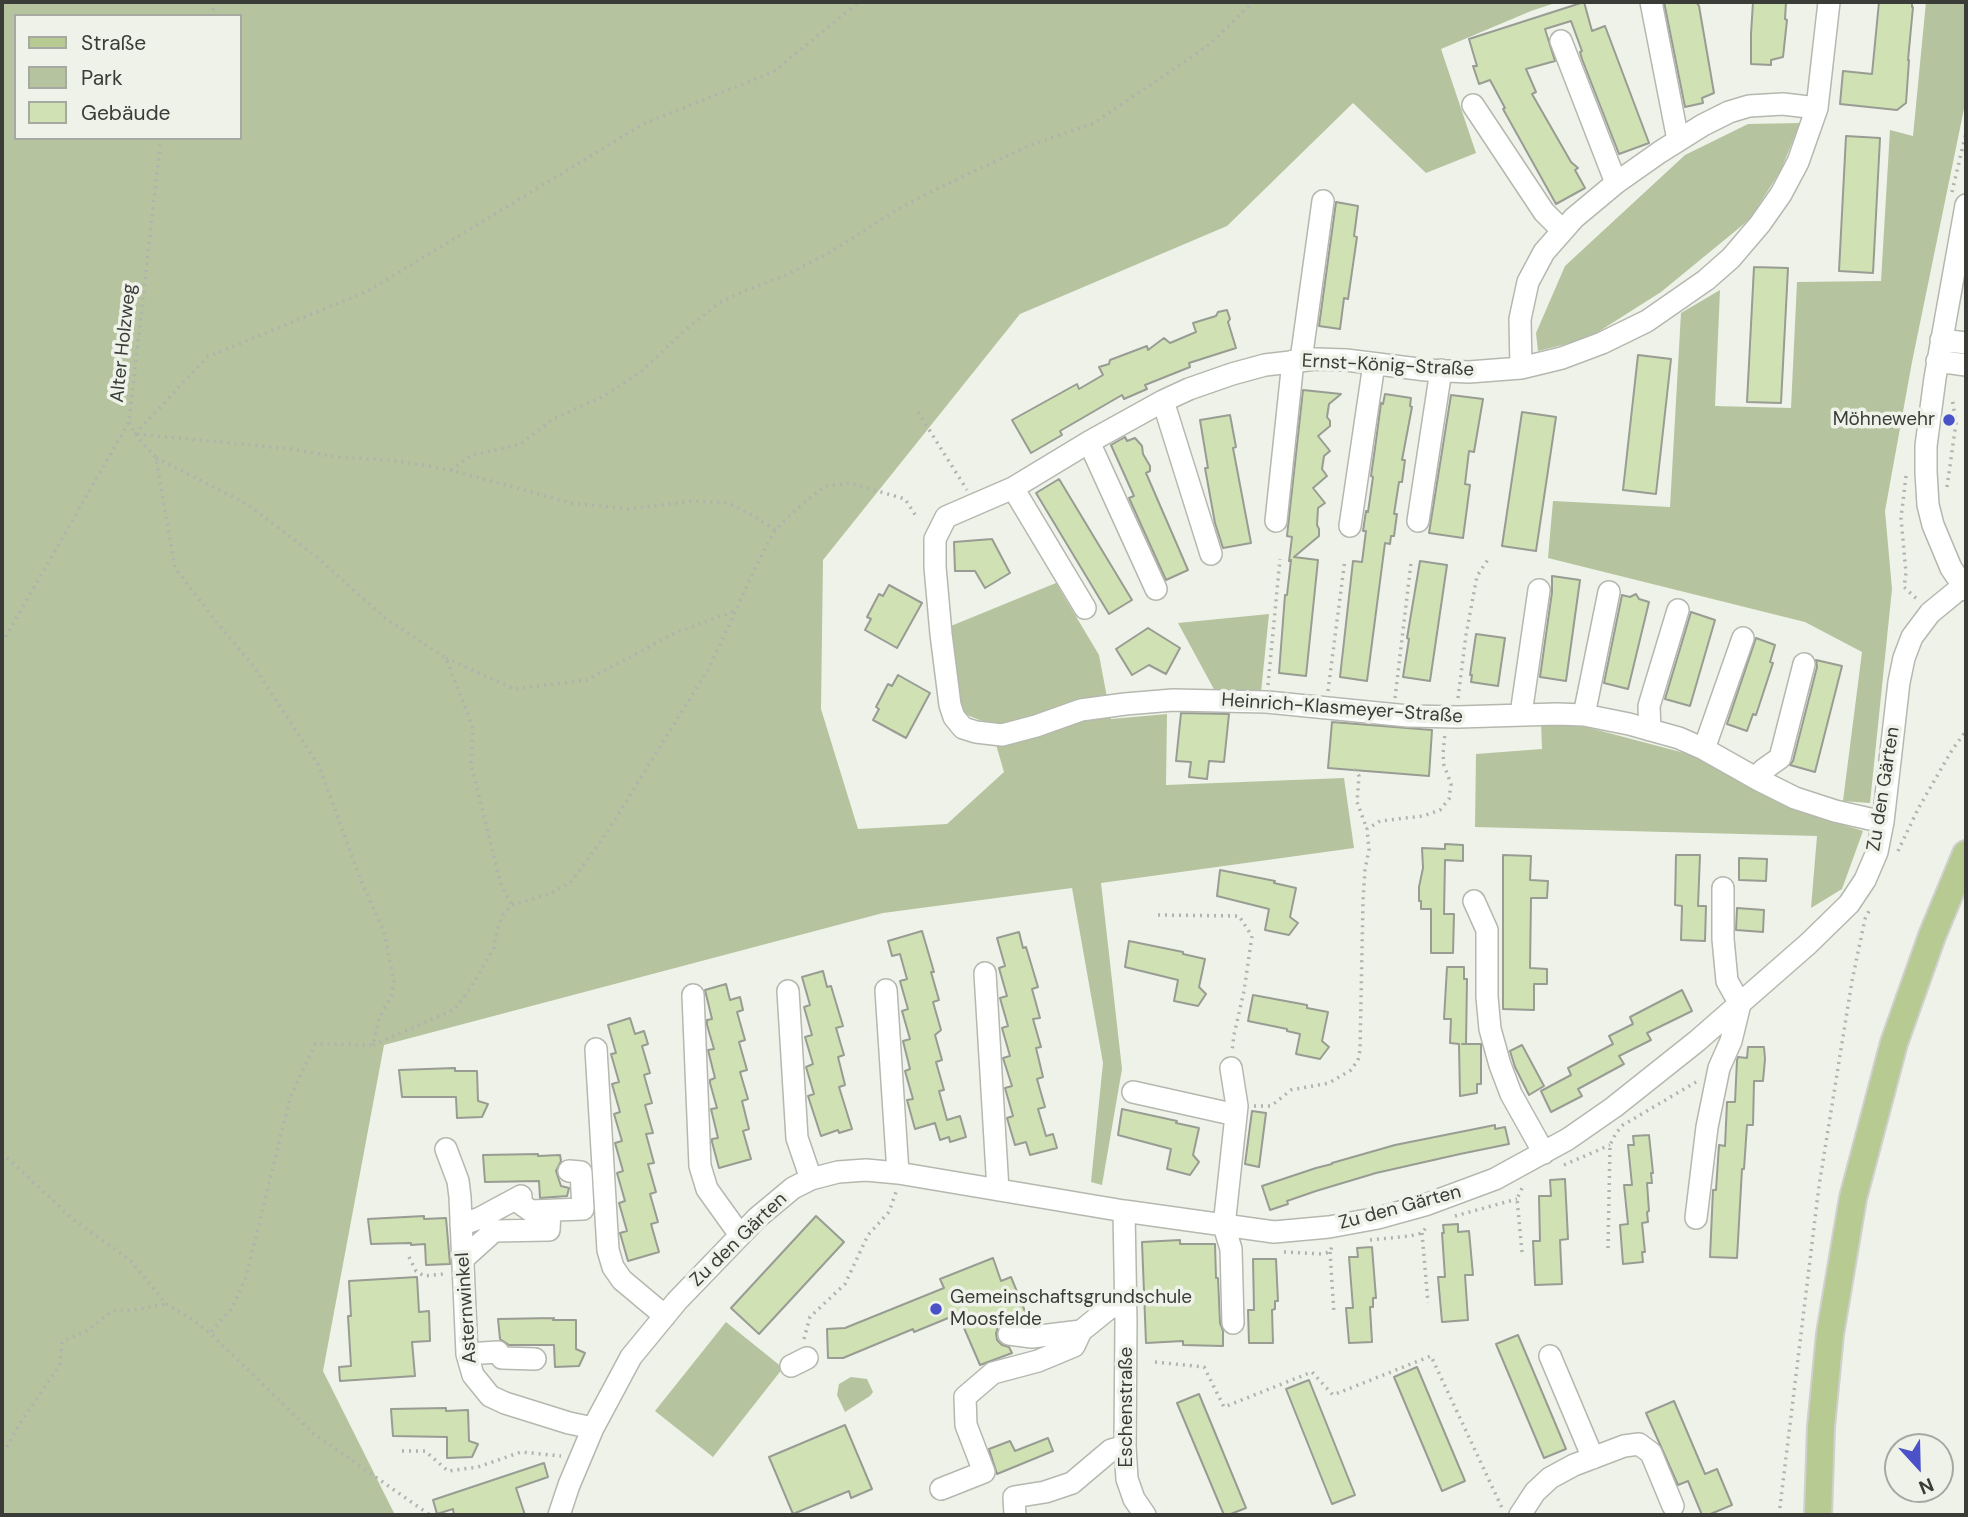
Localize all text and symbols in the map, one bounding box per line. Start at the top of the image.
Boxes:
legend [14,14,242,140]
text: Straße [81,29,146,57]
text: Park [81,64,122,92]
text: Gebäude [81,99,171,127]
street label: Alter Holzweg [106,282,142,404]
street label: Ernst-König-Straße [1301,350,1475,382]
place label: Möhnewehr [1833,409,1935,431]
marker: Möhnewehr [1941,412,1957,428]
street label: Heinrich-Klasmeyer-Straße [1220,689,1464,729]
street label: Zu den Gärten [1863,725,1905,853]
street label: Zu den Gärten [1336,1181,1464,1235]
street label: Zu den Gärten [686,1188,792,1292]
street label: Asternwinkel [452,1252,482,1364]
place label: Gemeinschaftsgrundschule Moosfelde [950,1287,1192,1331]
marker: Gemeinschaftsgrundschule Moosfelde [928,1301,944,1317]
street label: Eschenstraße [1116,1347,1138,1467]
north arrow [1884,1433,1954,1503]
text: N [1915,1472,1937,1500]

